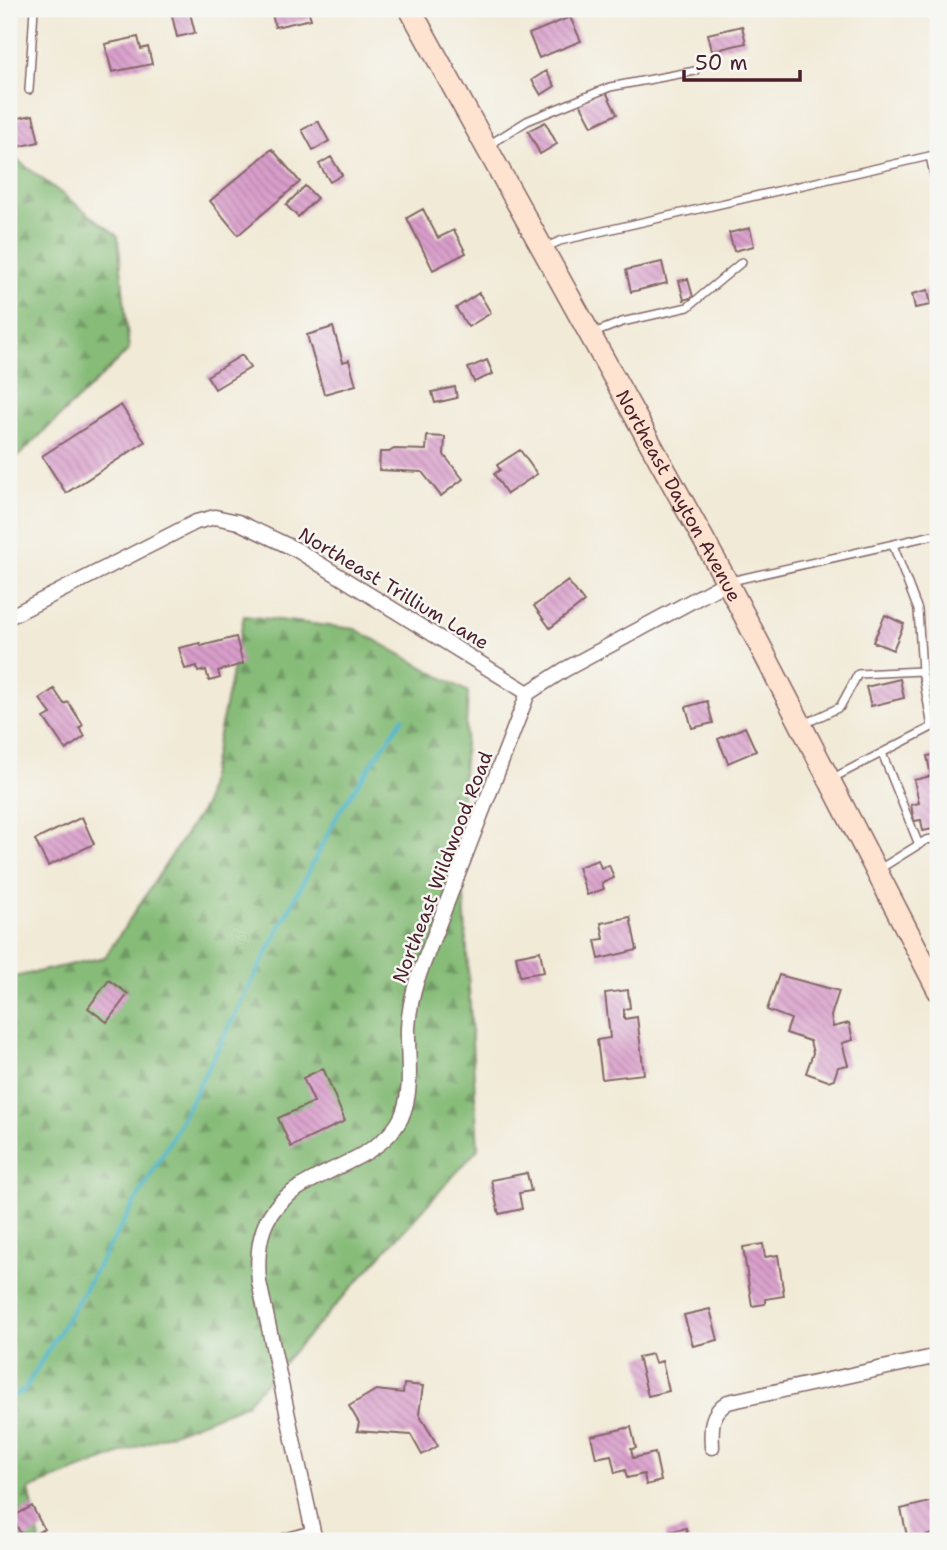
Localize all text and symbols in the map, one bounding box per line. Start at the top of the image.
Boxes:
scale bar [684,38,800,82]
text: 50 m [695,49,748,77]
street label: Northeast Dayton Avenue [610,385,747,606]
street label: Northeast Trillium Lane [294,522,494,655]
street label: Northeast Wildwood Road [387,748,498,987]

